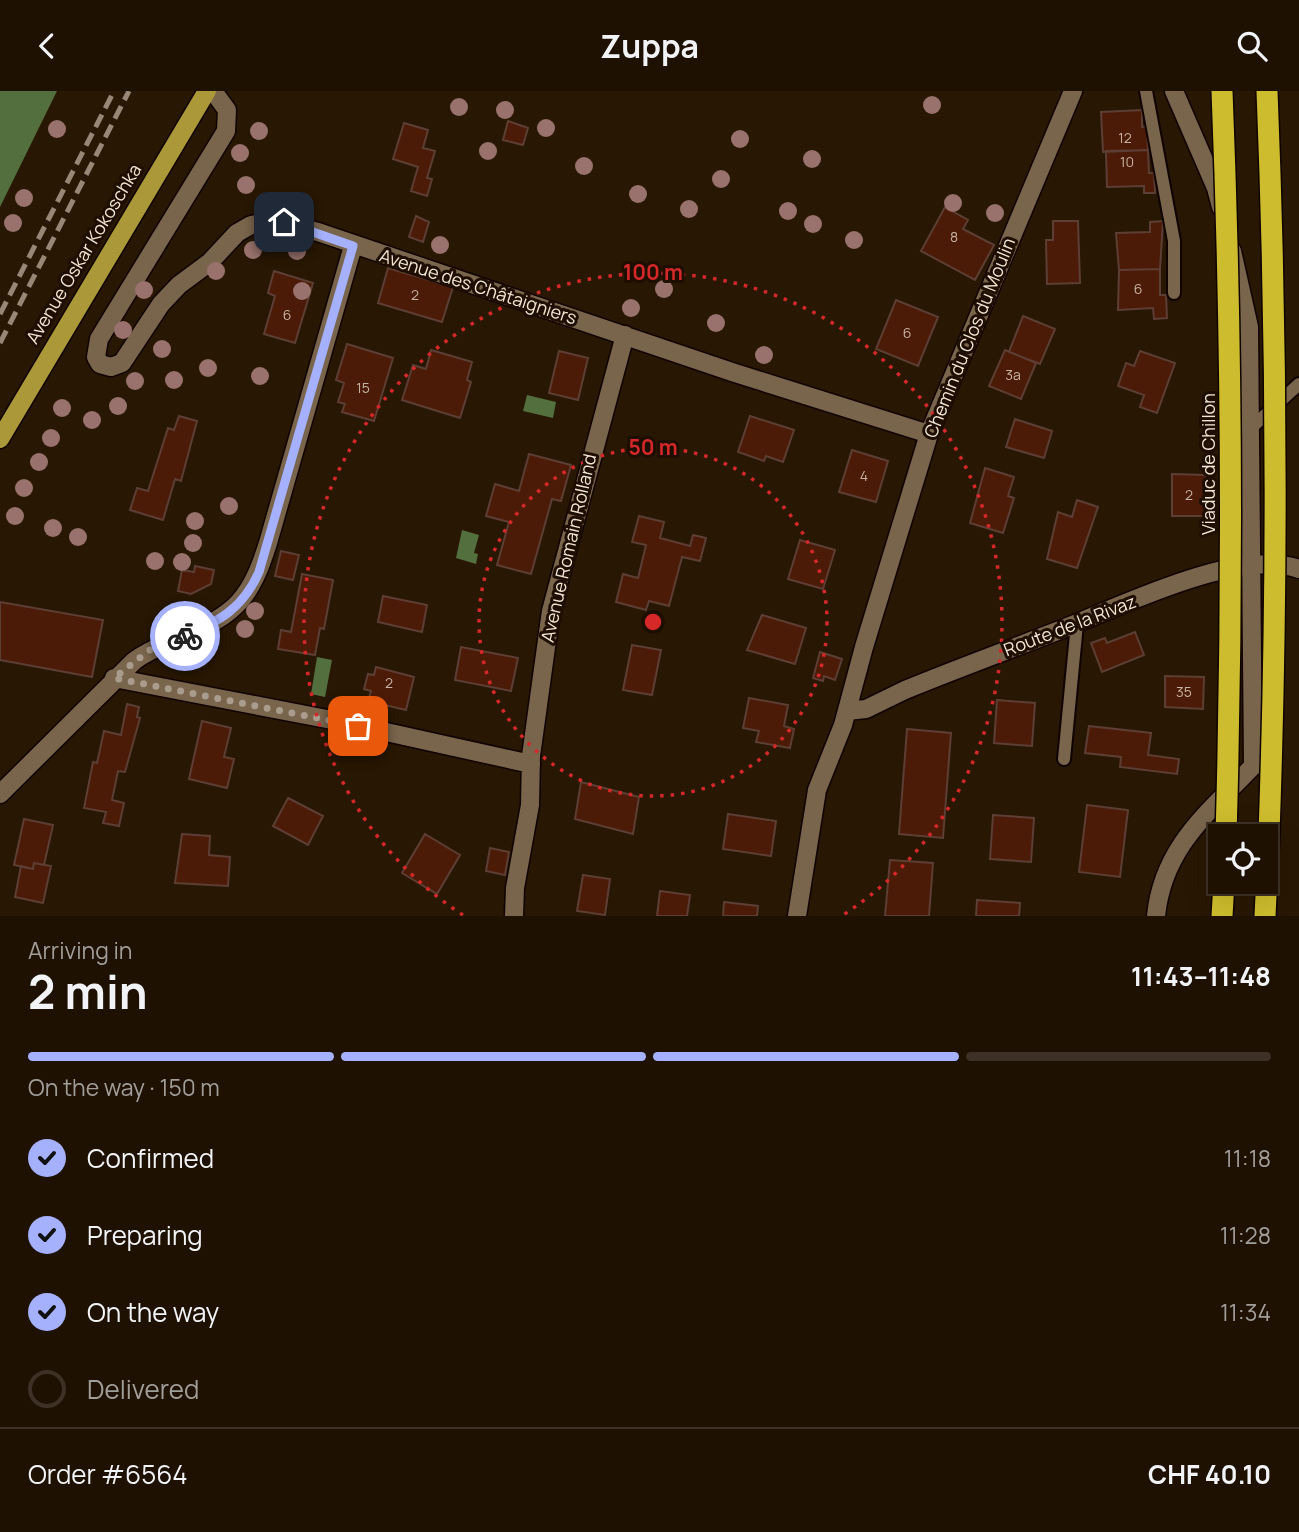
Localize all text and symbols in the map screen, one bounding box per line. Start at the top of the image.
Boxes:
text: Zuppa [600,24,699,68]
icon: back [28,27,66,65]
icon: search [1233,27,1271,65]
house number: 12 [1118,128,1132,147]
house number: 10 [1120,152,1134,171]
street label: Avenue Oskar Kokoschka [20,159,146,348]
pin [254,192,314,252]
icon: home [265,203,303,241]
house number: 8 [950,227,958,246]
street label: Chemin du Clos du Moulin [918,234,1020,441]
street label: Avenue des Châtaigniers [377,243,580,329]
text: 100 m [623,258,683,286]
house number: 6 [1134,279,1142,298]
house number: 2 [411,285,419,304]
house number: 6 [283,305,291,324]
house number: 6 [903,323,911,342]
house number: 3a [1005,365,1021,384]
house number: 15 [356,378,370,397]
street label: Viaduc de Chillon [1196,393,1220,535]
text: 50 m [628,433,678,461]
street label: Avenue Romain Rolland [535,451,601,644]
house number: 4 [860,466,868,485]
house number: 2 [1185,485,1193,504]
street label: Route de la Rivaz [1000,589,1139,661]
courier [150,601,220,671]
centre of rings [641,610,665,634]
icon: bike [166,617,204,655]
house number: 2 [385,673,393,692]
house number: 35 [1176,682,1192,701]
pin [328,696,388,756]
icon: bag [339,707,377,745]
map controls [1208,824,1278,894]
button: locate [1208,824,1278,894]
text: Arriving in [28,934,133,966]
text: 11:43–11:48 [1131,958,1271,994]
text: 2 min [28,960,148,1023]
text: On the way · 150 m [28,1071,220,1103]
icon: check [28,1139,66,1177]
text: Confirmed [87,1140,214,1176]
text: 11:18 [1224,1142,1271,1174]
icon: check [28,1216,66,1254]
text: Preparing [87,1217,203,1253]
text: 11:28 [1220,1219,1271,1251]
icon: check [28,1293,66,1331]
text: On the way [87,1294,219,1330]
text: 11:34 [1220,1296,1271,1328]
text: Delivered [87,1371,199,1407]
text: Order #6564 [28,1456,188,1492]
text: CHF 40.10 [1148,1456,1271,1492]

